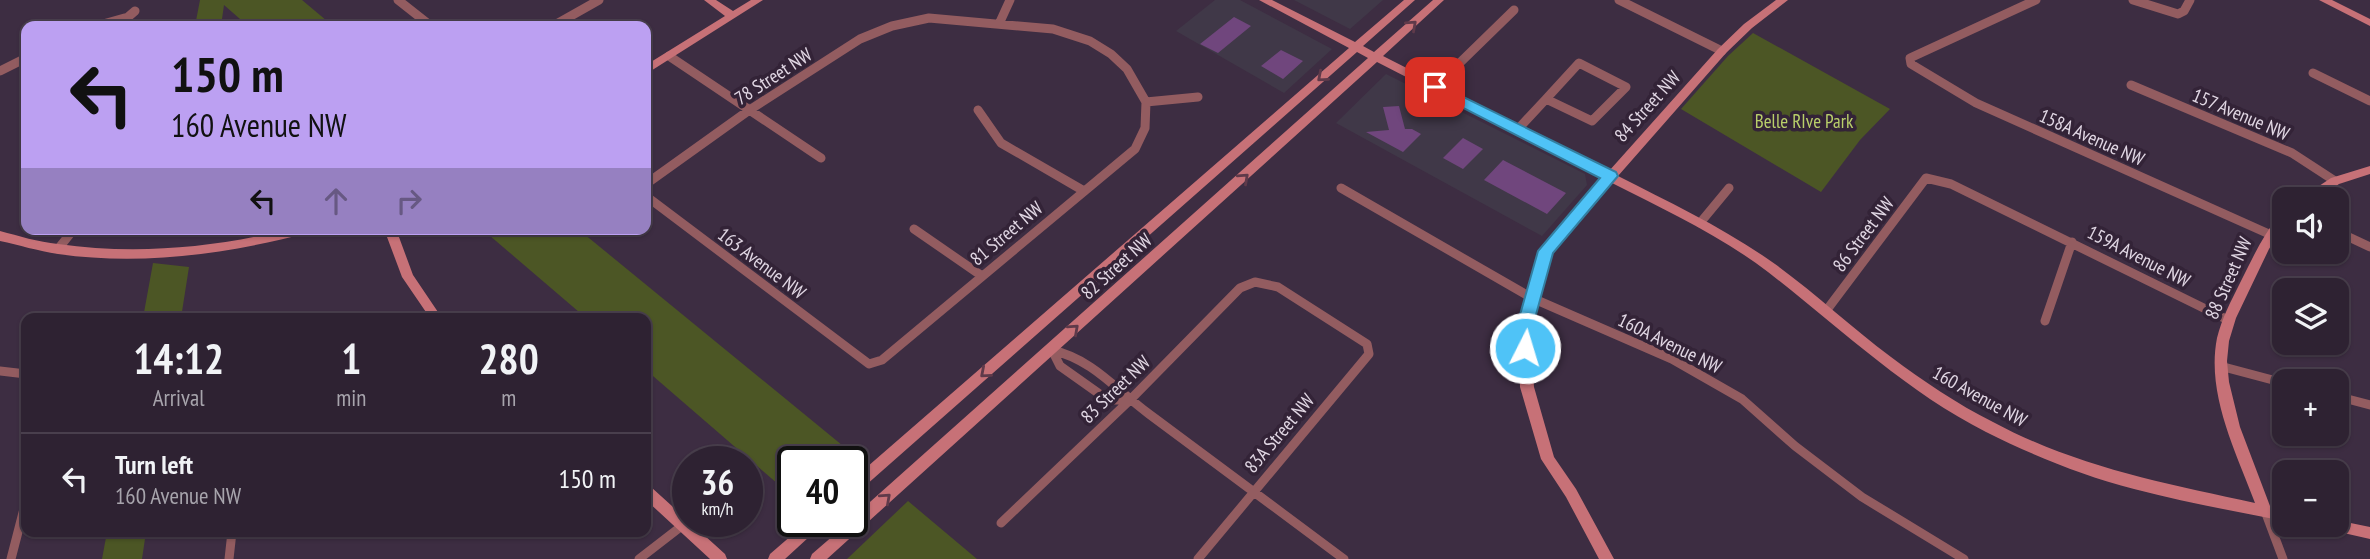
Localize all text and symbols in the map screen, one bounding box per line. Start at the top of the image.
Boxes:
one-way arrow [1404,20,1417,33]
text: 150 m [171,42,284,106]
street label: 78 Street NW [730,42,816,110]
icon: left [56,49,147,140]
pin [1405,57,1465,117]
street label: 84 Street NW [1609,65,1685,147]
icon: arrive [1416,68,1454,106]
one-way arrow [1317,69,1330,81]
street label: 157 Avenue NW [2189,83,2293,145]
street label: 158A Avenue NW [2036,103,2149,171]
text: 160 Avenue NW [171,104,347,146]
park label: Belle RIve Park [1755,109,1854,133]
one-way arrow [1235,173,1248,186]
icon: left [244,182,282,220]
icon: ahead [317,182,355,220]
icon: right [390,182,428,220]
map controls [2272,187,2349,537]
button: sound [2272,187,2349,264]
street label: 86 Street NW [1827,192,1899,276]
street label: 81 Street NW [965,196,1047,270]
street label: 159A Avenue NW [2083,220,2195,292]
street label: 163 Avenue NW [713,222,811,304]
street label: 82 Street NW [1075,228,1157,304]
street label: 88 Street NW [2199,233,2257,323]
button: layers [2272,278,2349,355]
street label: 160A Avenue NW [1614,308,1726,379]
position arrow [1488,311,1562,385]
one-way arrow [1066,325,1079,338]
text: 14:12 [133,331,224,386]
text: 1 [341,331,361,386]
text: 280 [479,331,539,386]
street label: 83 Street NW [1075,350,1155,428]
street label: 160 Avenue NW [1929,360,2032,432]
one-way arrow [981,365,994,378]
button: + [2272,369,2349,446]
text: Arrival [153,383,205,412]
text: min [336,383,366,412]
text: m [501,383,516,412]
street label: 83A Street NW [1239,388,1319,477]
speed limit sign: 40 [777,446,868,537]
text: Turn left [115,448,193,481]
text: 36 [701,459,734,505]
icon: left [56,460,94,498]
button: − [2272,460,2349,537]
text: 150 m [558,462,616,495]
text: 160 Avenue NW [115,481,241,510]
one-way arrow [878,493,891,506]
text: km/h [702,497,733,520]

